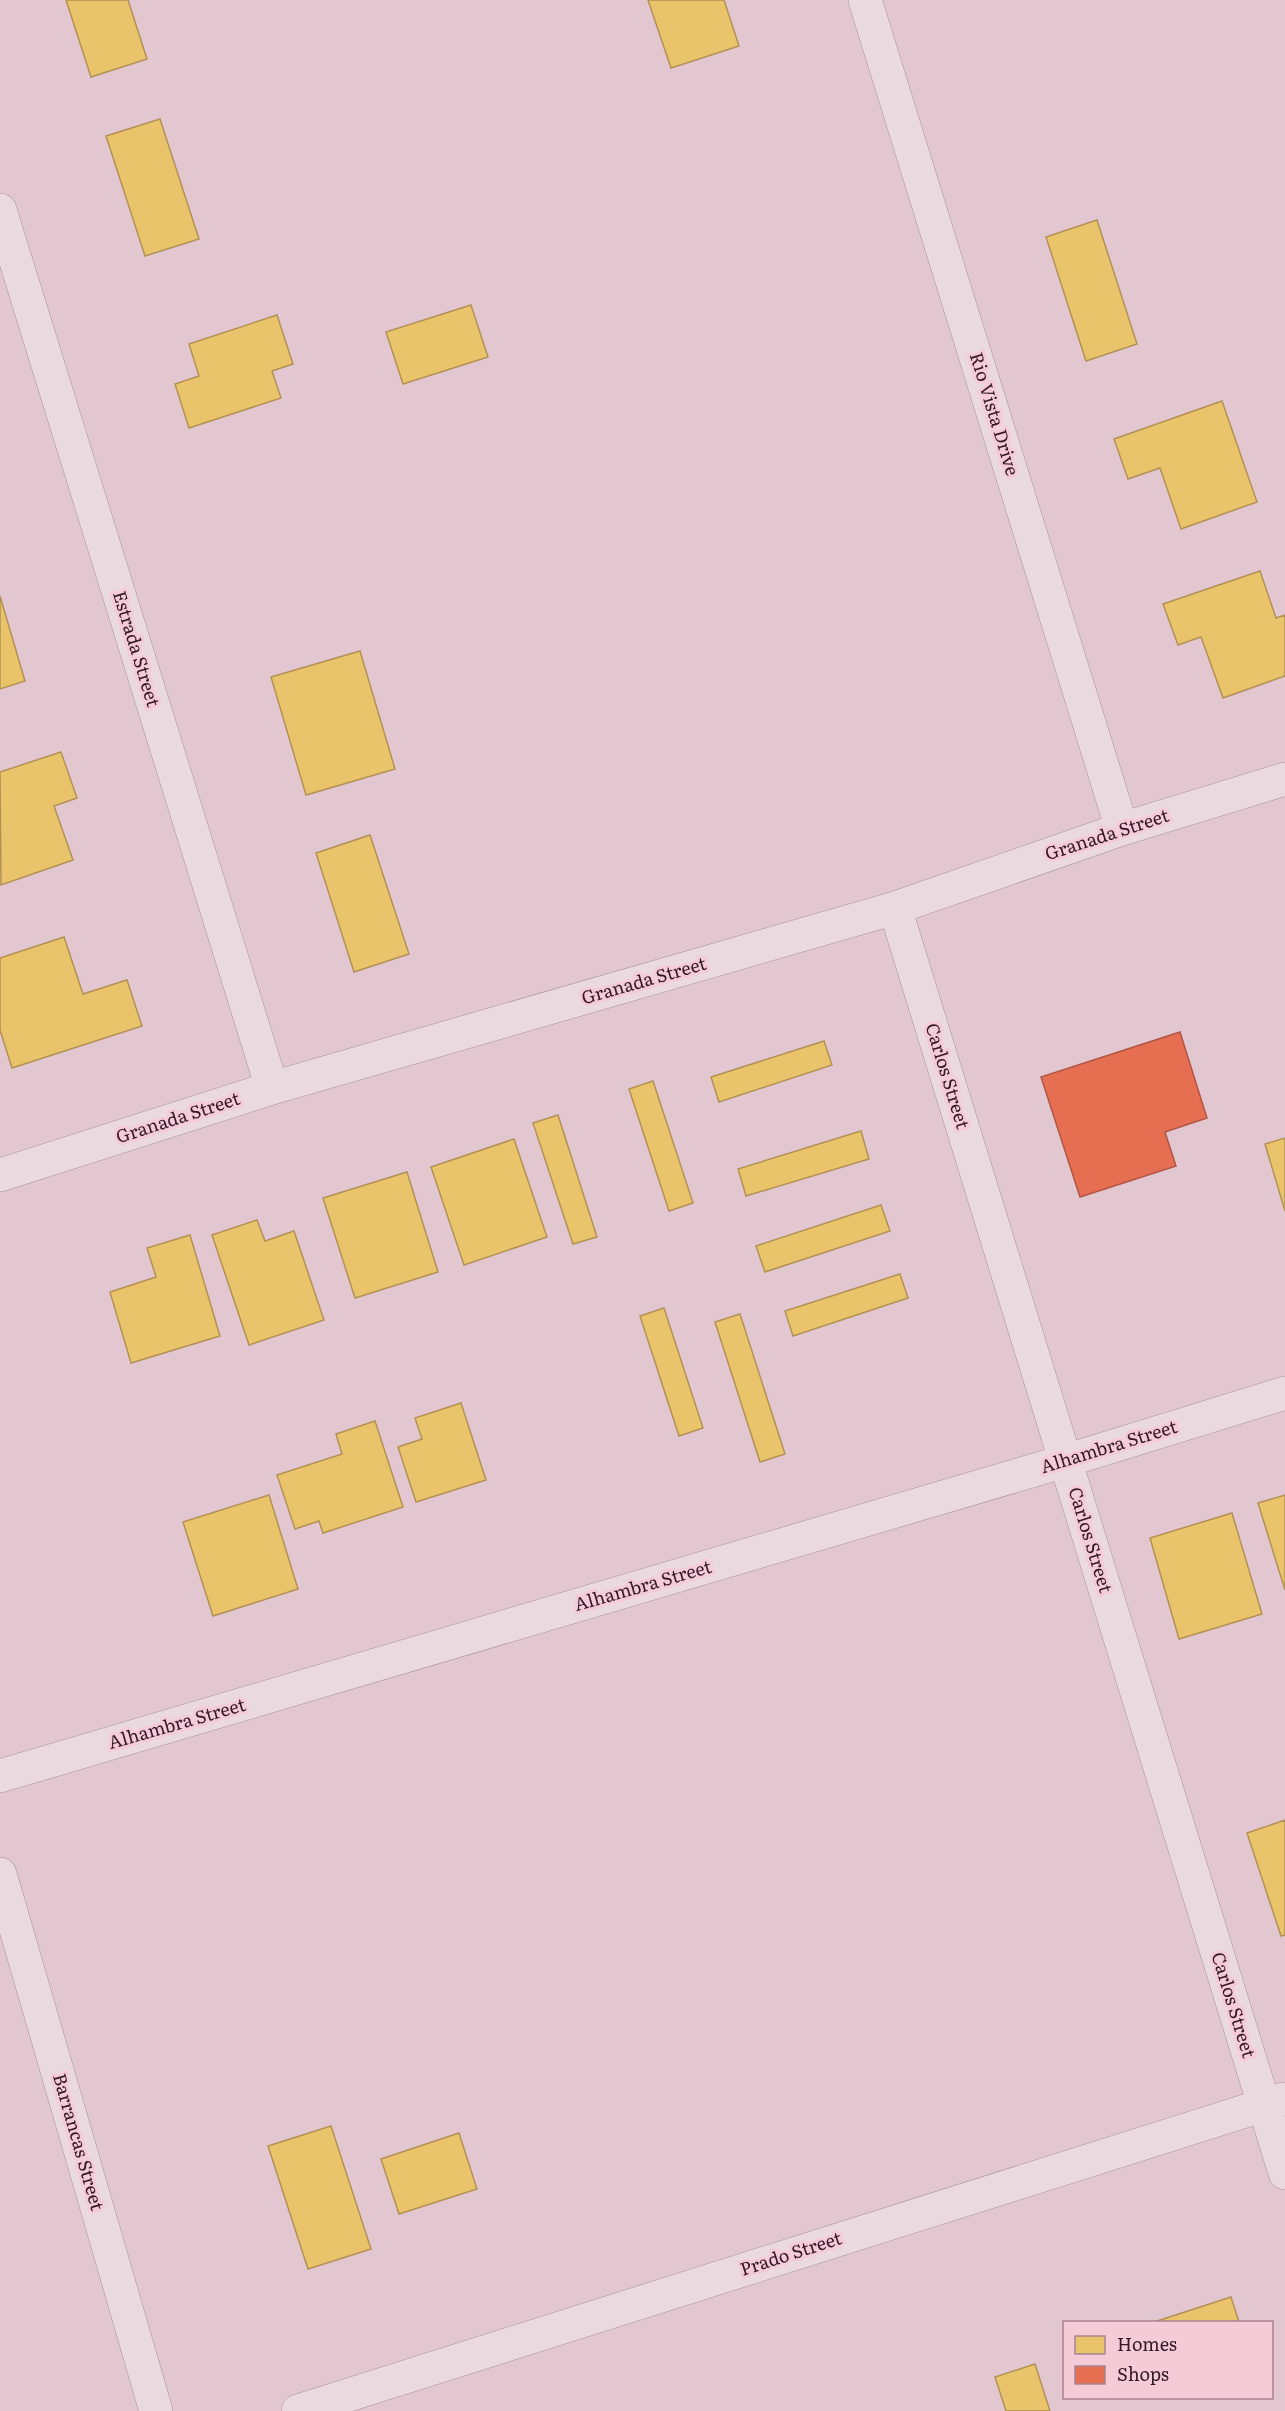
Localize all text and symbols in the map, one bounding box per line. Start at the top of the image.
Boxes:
street label: Rio Vista Drive [964,348,1027,479]
street label: Estrada Street [107,587,168,711]
street label: Granada Street [1041,801,1173,866]
street label: Granada Street [578,949,710,1010]
street label: Carlos Street [920,1019,978,1133]
street label: Granada Street [112,1084,244,1149]
street label: Alhambra Street [1037,1412,1181,1479]
street label: Carlos Street [1063,1483,1121,1597]
street label: Alhambra Street [571,1552,715,1617]
street label: Alhambra Street [105,1690,249,1755]
street label: Carlos Street [1206,1948,1264,2062]
street label: Barrancas Street [47,2070,112,2214]
street label: Prado Street [736,2223,846,2282]
legend [1063,2321,1273,2399]
text: Homes [1117,2330,1177,2357]
text: Shops [1117,2360,1169,2387]

